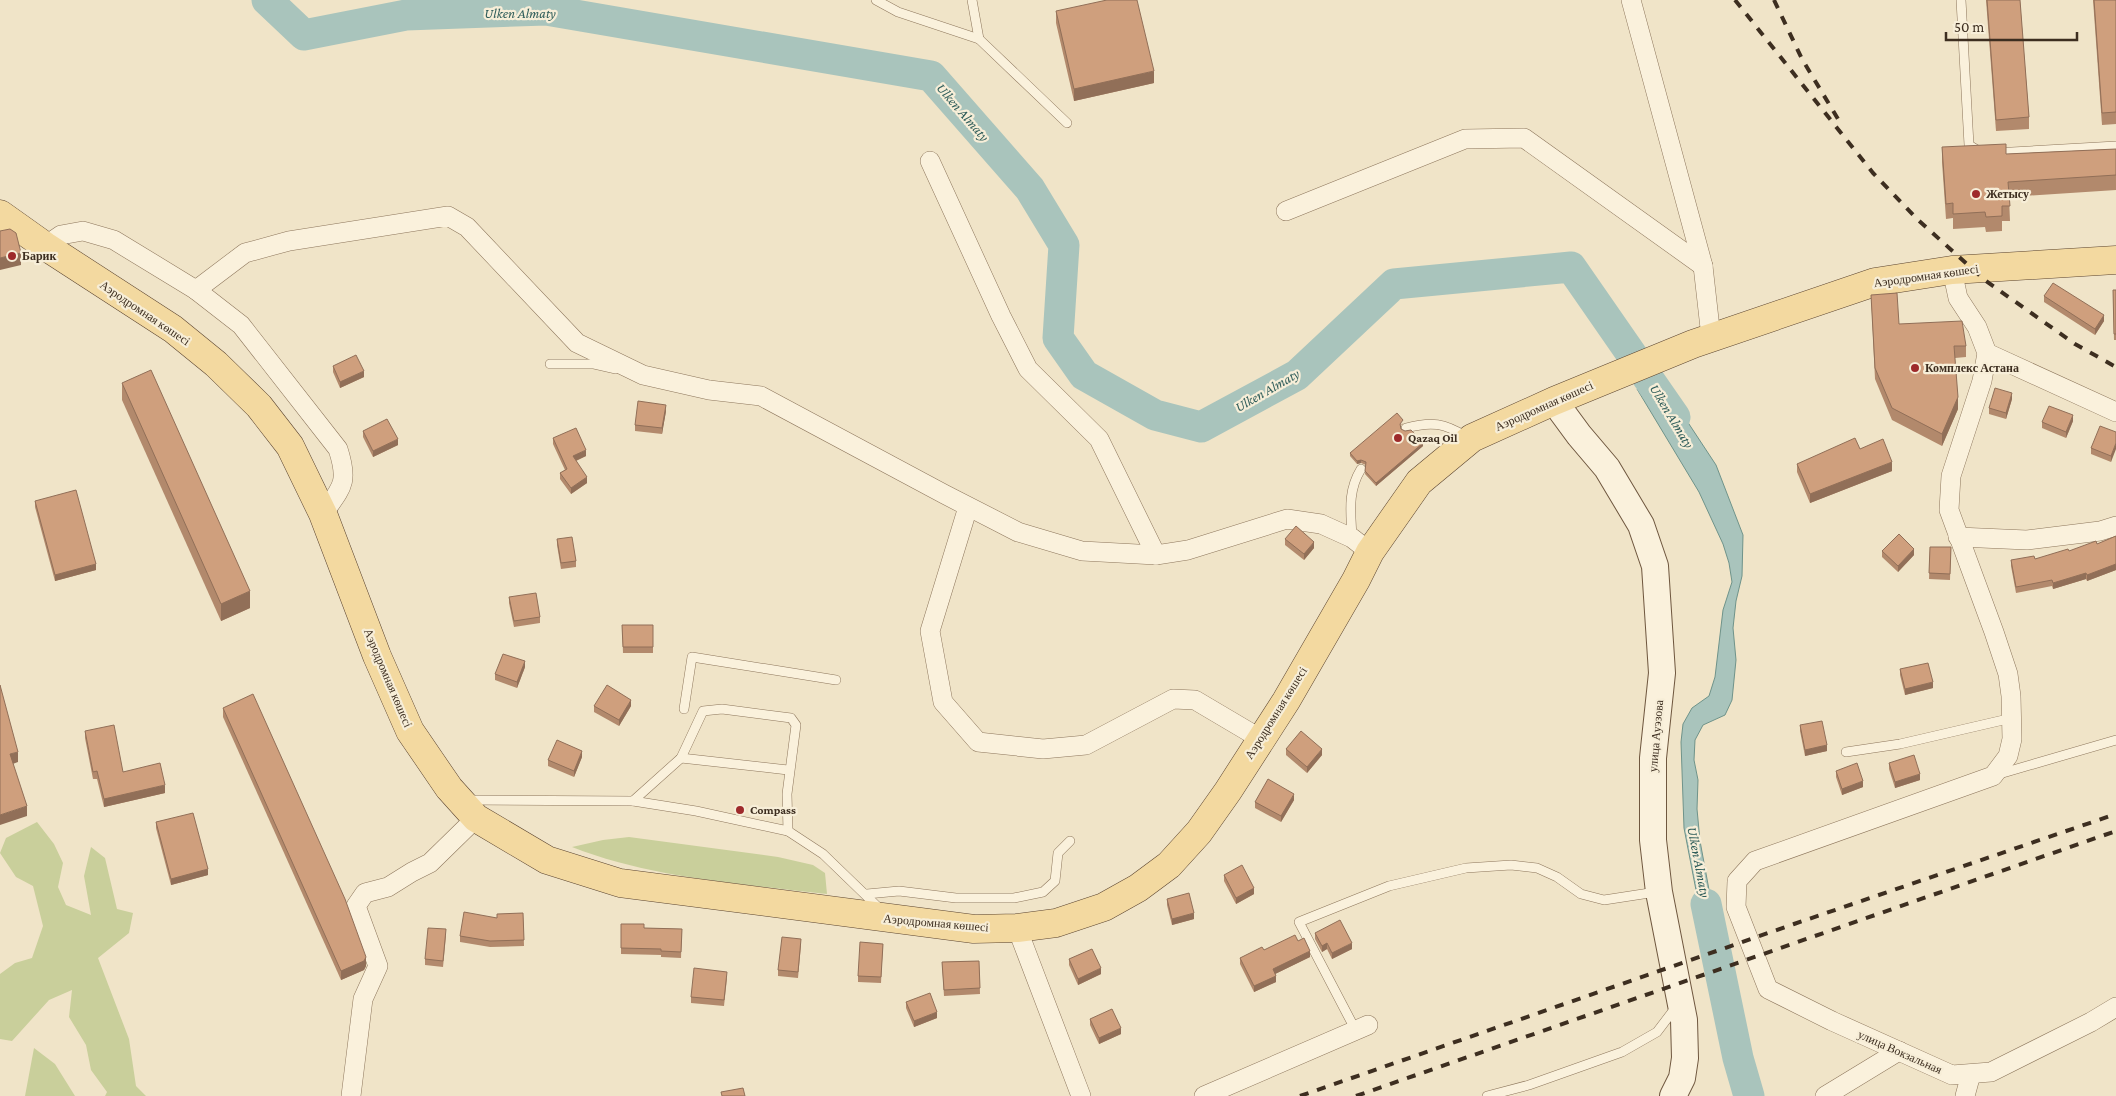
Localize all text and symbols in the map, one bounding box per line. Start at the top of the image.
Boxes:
water label: Ulken Almaty [484,5,556,21]
scale bar [1946,10,2077,42]
text: 50 m [1954,19,1984,35]
water label: Ulken Almaty [933,80,993,144]
place label: Жетысу [1986,187,2029,201]
marker: Жетысу [1970,188,1982,200]
place label: Барик [22,249,57,263]
marker: Барик [6,250,18,262]
street label: Аэродромная көшесі [1873,262,1980,290]
street label: Аэродромная көшесі [97,278,193,349]
place label: Комплекс Астана [1925,361,2019,375]
marker: Комплекс Астана [1909,362,1921,374]
water label: Ulken Almaty [1232,365,1302,415]
street label: Аэродромная көшесі [1493,378,1596,434]
water label: Ulken Almaty [1647,381,1697,451]
place label: Qazaq Oil [1408,431,1458,445]
marker: Qazaq Oil [1392,432,1404,444]
street label: Аэродромная көшесі [361,627,415,730]
street label: Аэродромная көшесі [1242,664,1310,762]
street label: улица Ауэзова [1646,699,1666,773]
place label: Compass [750,803,796,817]
marker: Compass [734,804,746,816]
water label: Ulken Almaty [1684,825,1714,899]
street label: Аэродромная көшесі [883,911,990,935]
street label: улица Вокзальная [1856,1027,1945,1077]

